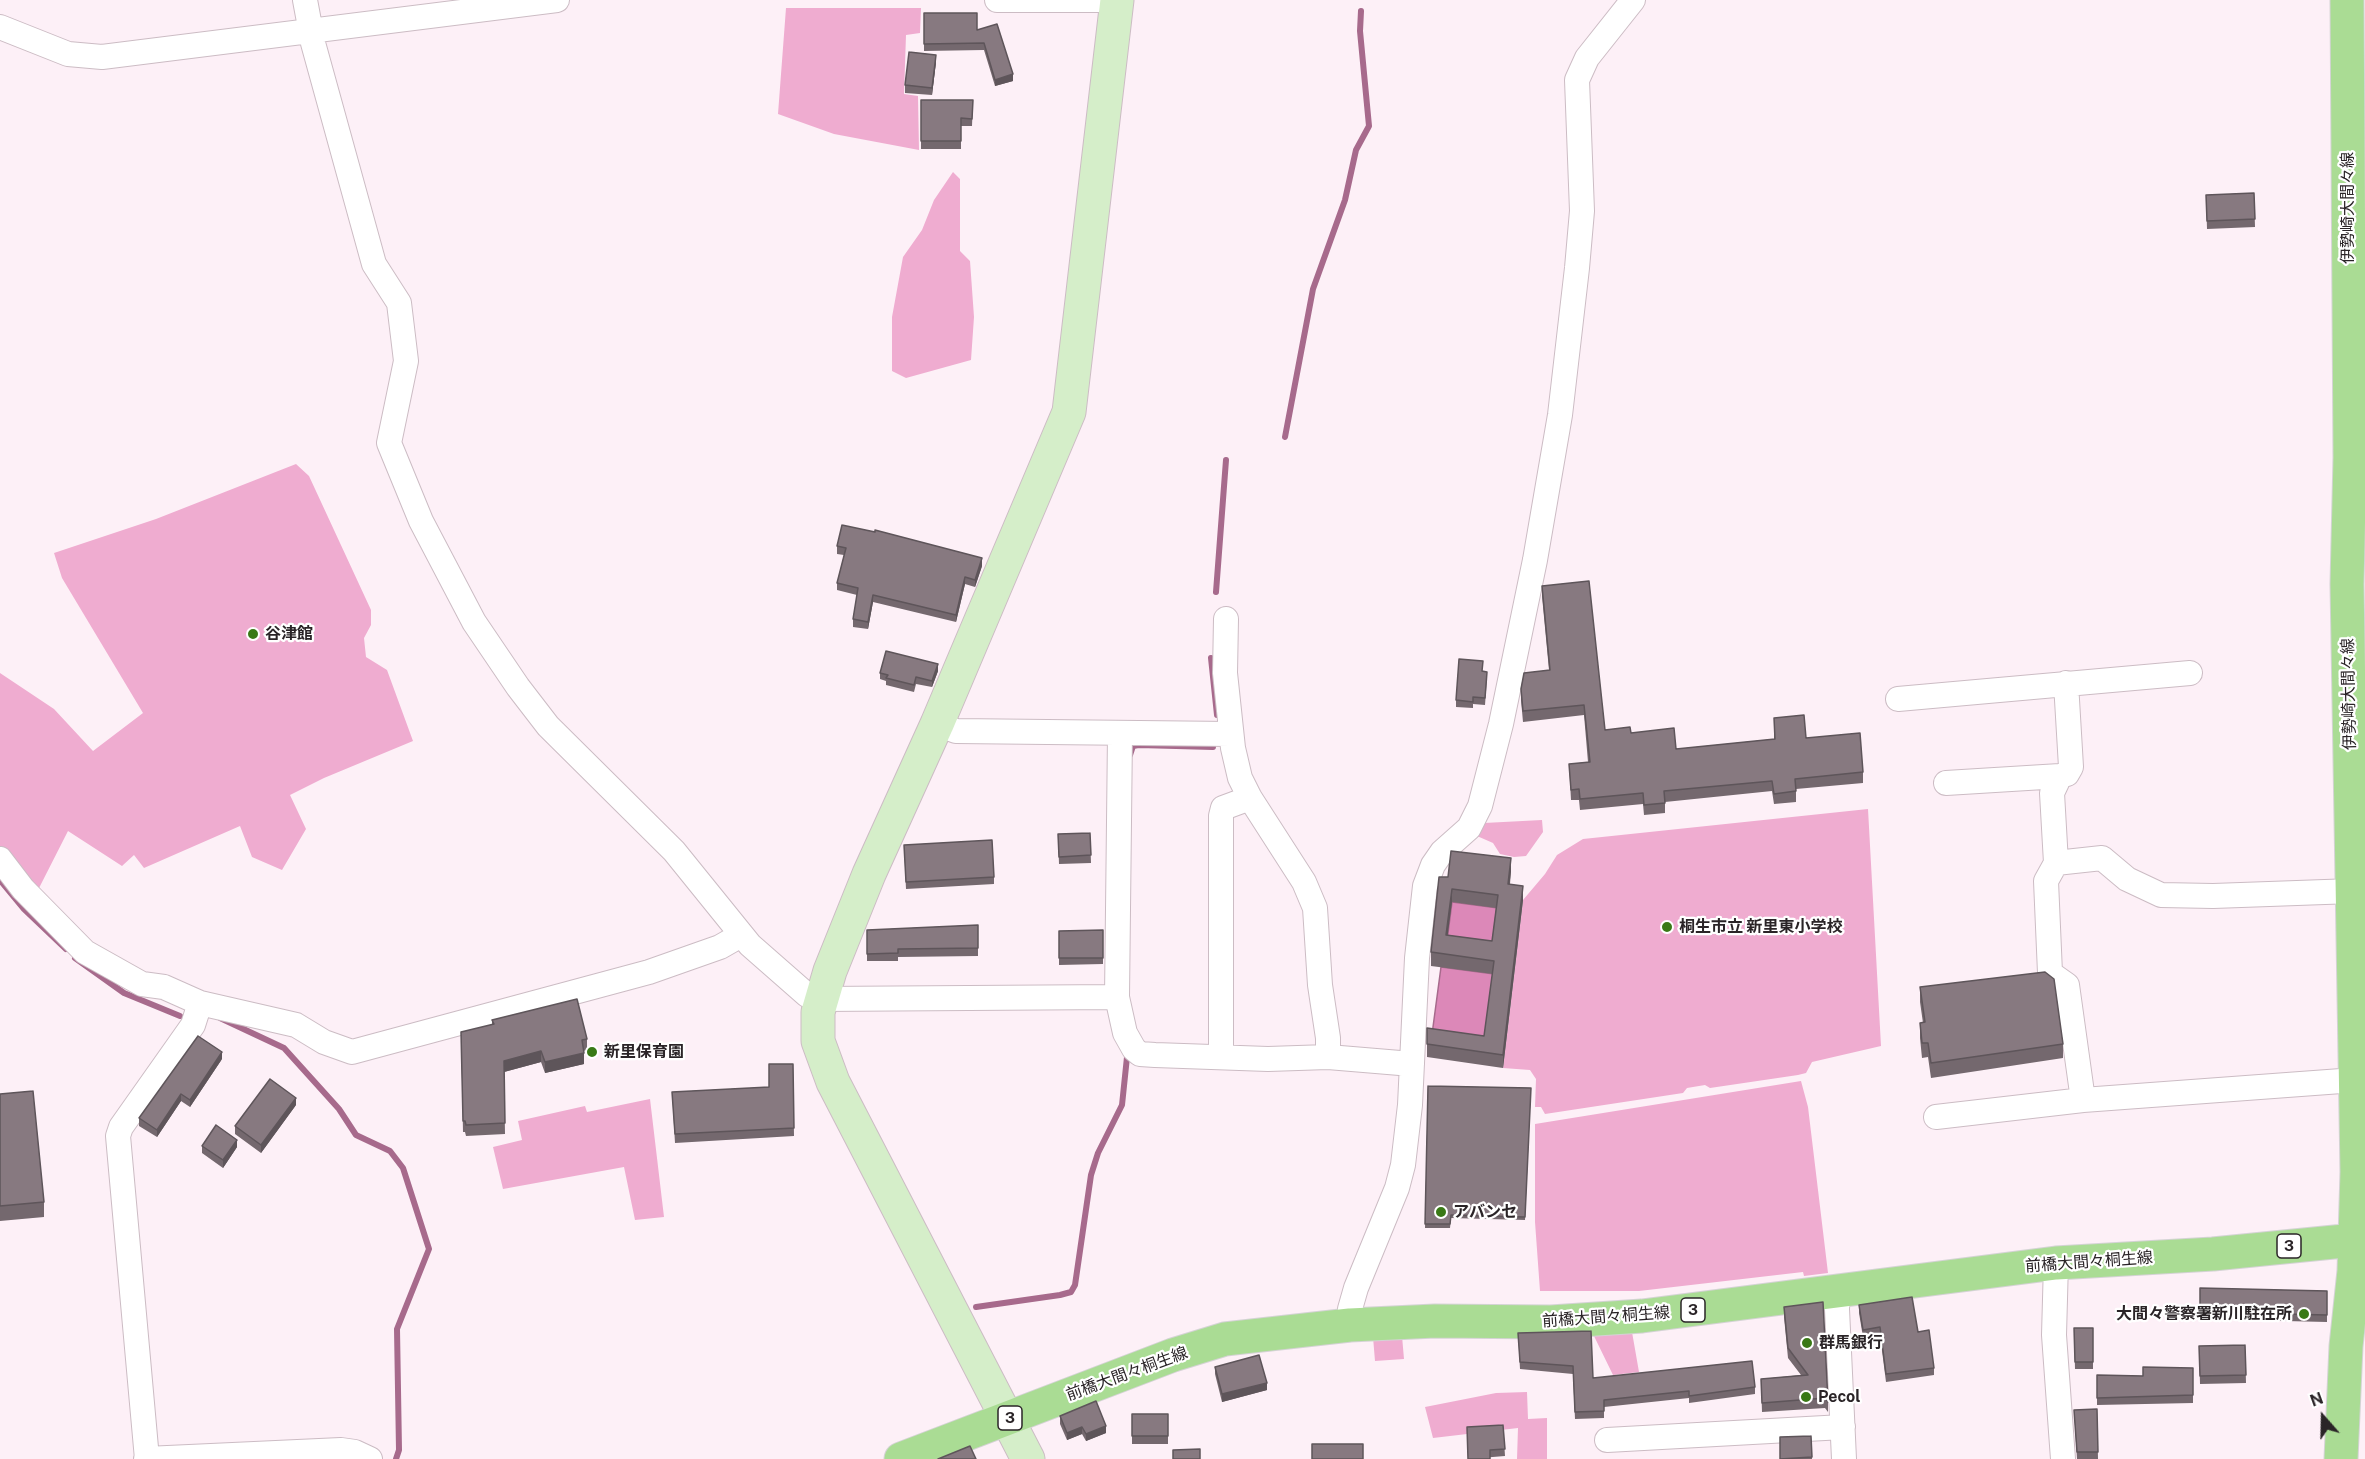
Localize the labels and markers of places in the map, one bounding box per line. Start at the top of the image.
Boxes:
place label: 谷津館 [265,624,313,644]
marker: 谷津館 [246,627,260,641]
place label: 桐生市立 新里東小学校 [1679,917,1843,937]
marker: 桐生市立 新里東小学校 [1660,920,1674,934]
place label: 新里保育園 [604,1042,684,1062]
marker: 新里保育園 [585,1045,599,1059]
place label: アバンセ [1453,1202,1517,1222]
marker: アバンセ [1434,1205,1448,1219]
place label: 大間々警察署新川駐在所 [2116,1304,2292,1324]
marker: 大間々警察署新川駐在所 [2297,1307,2311,1321]
place label: 群馬銀行 [1819,1333,1883,1353]
marker: 群馬銀行 [1800,1336,1814,1350]
place label: Pecol [1818,1387,1861,1407]
marker: Pecol [1799,1390,1813,1404]

